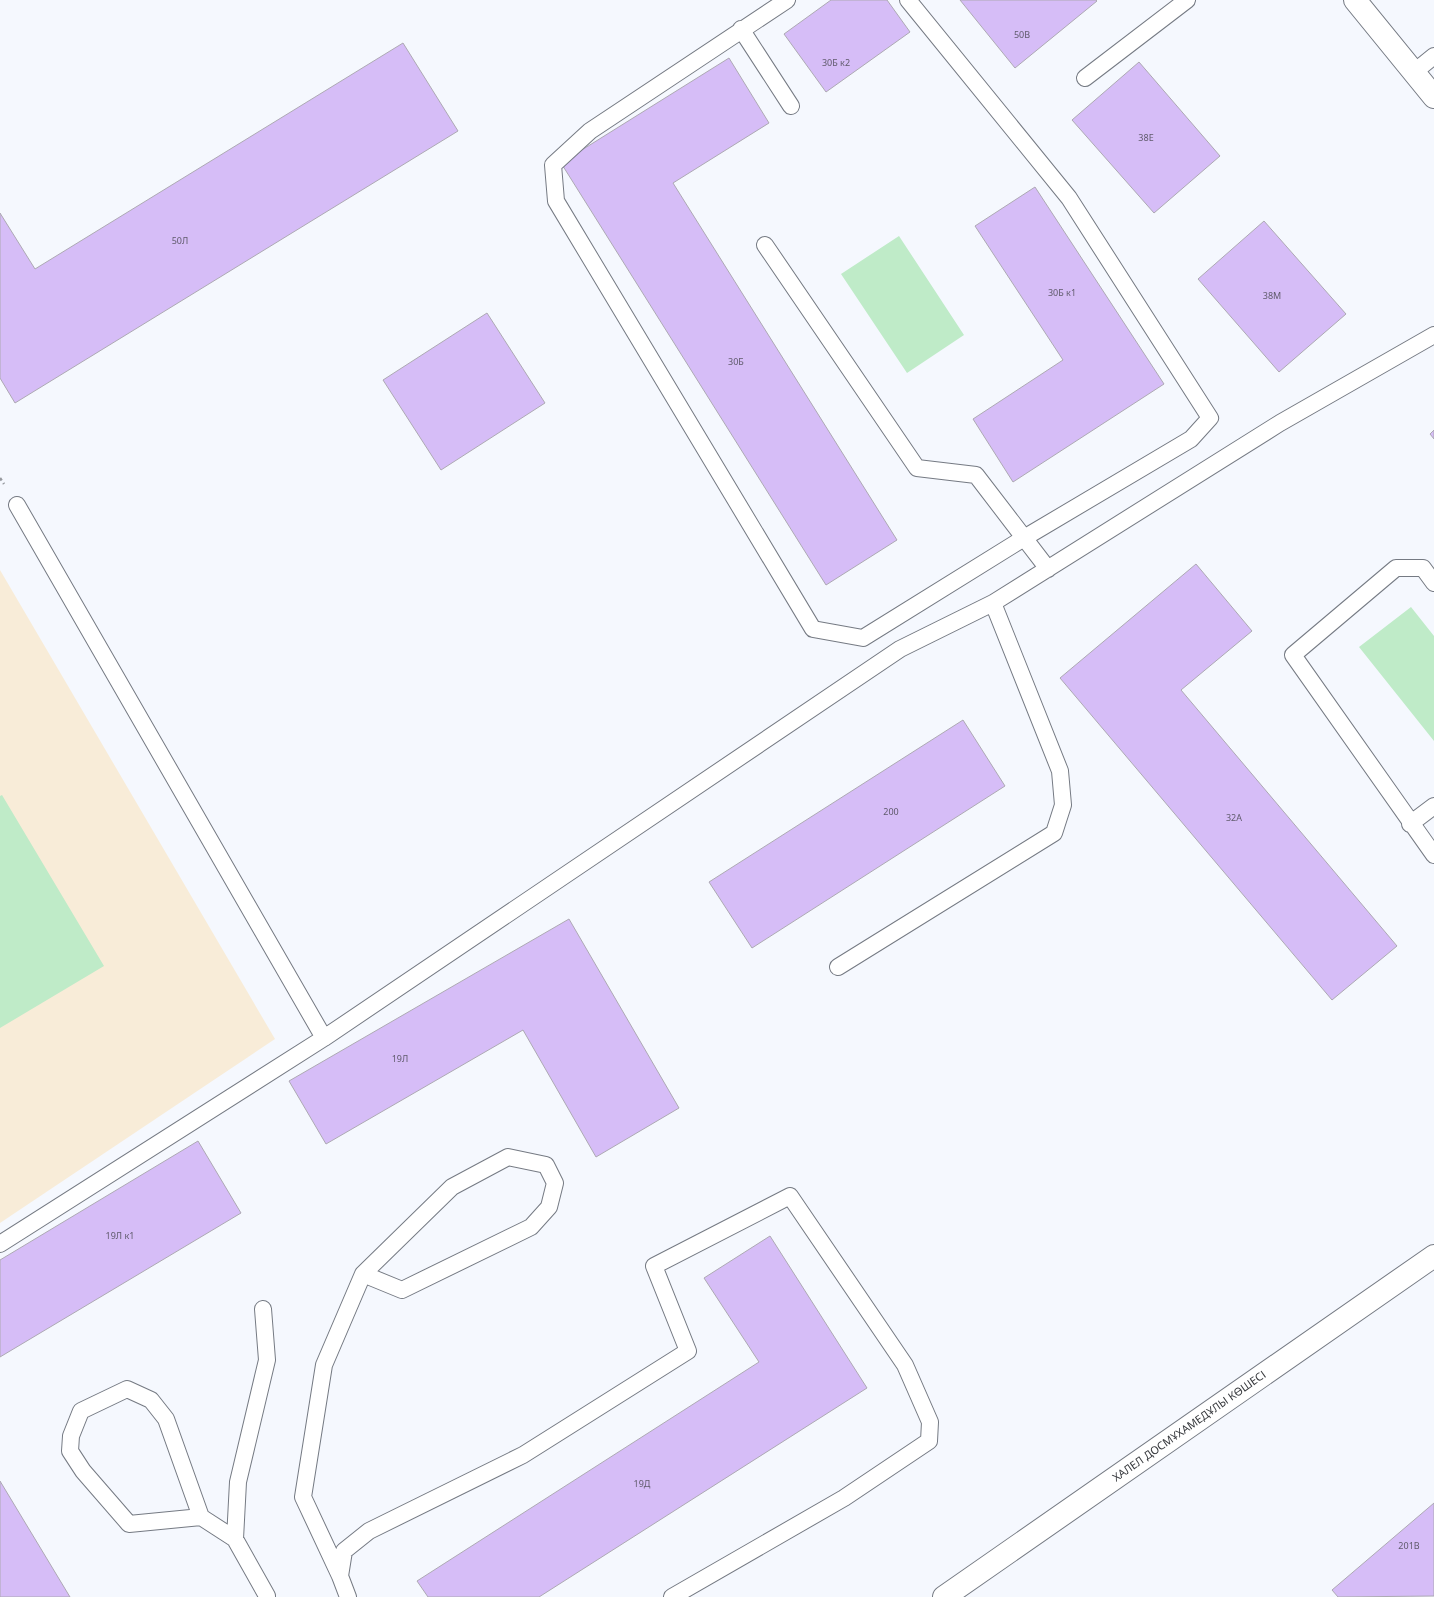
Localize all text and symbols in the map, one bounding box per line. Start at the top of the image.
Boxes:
house number: 50В [1014,28,1030,41]
house number: 30Б к2 [822,56,850,69]
house number: 38Е [1138,131,1154,144]
house number: 50Л [172,234,188,247]
house number: 30Б к1 [1048,286,1076,299]
house number: 38М [1263,289,1281,302]
house number: 30Б [728,355,744,368]
house number: 200 [883,805,899,818]
house number: 32А [1226,811,1242,824]
house number: 19Л [392,1052,408,1065]
house number: 19Л к1 [106,1229,134,1242]
street label: ХАЛЕЛ ДОСМҰХАМЕДҰЛЫ КӨШЕСІ [1109,1367,1268,1485]
house number: 19Д [634,1477,651,1490]
house number: 201В [1398,1539,1420,1552]

